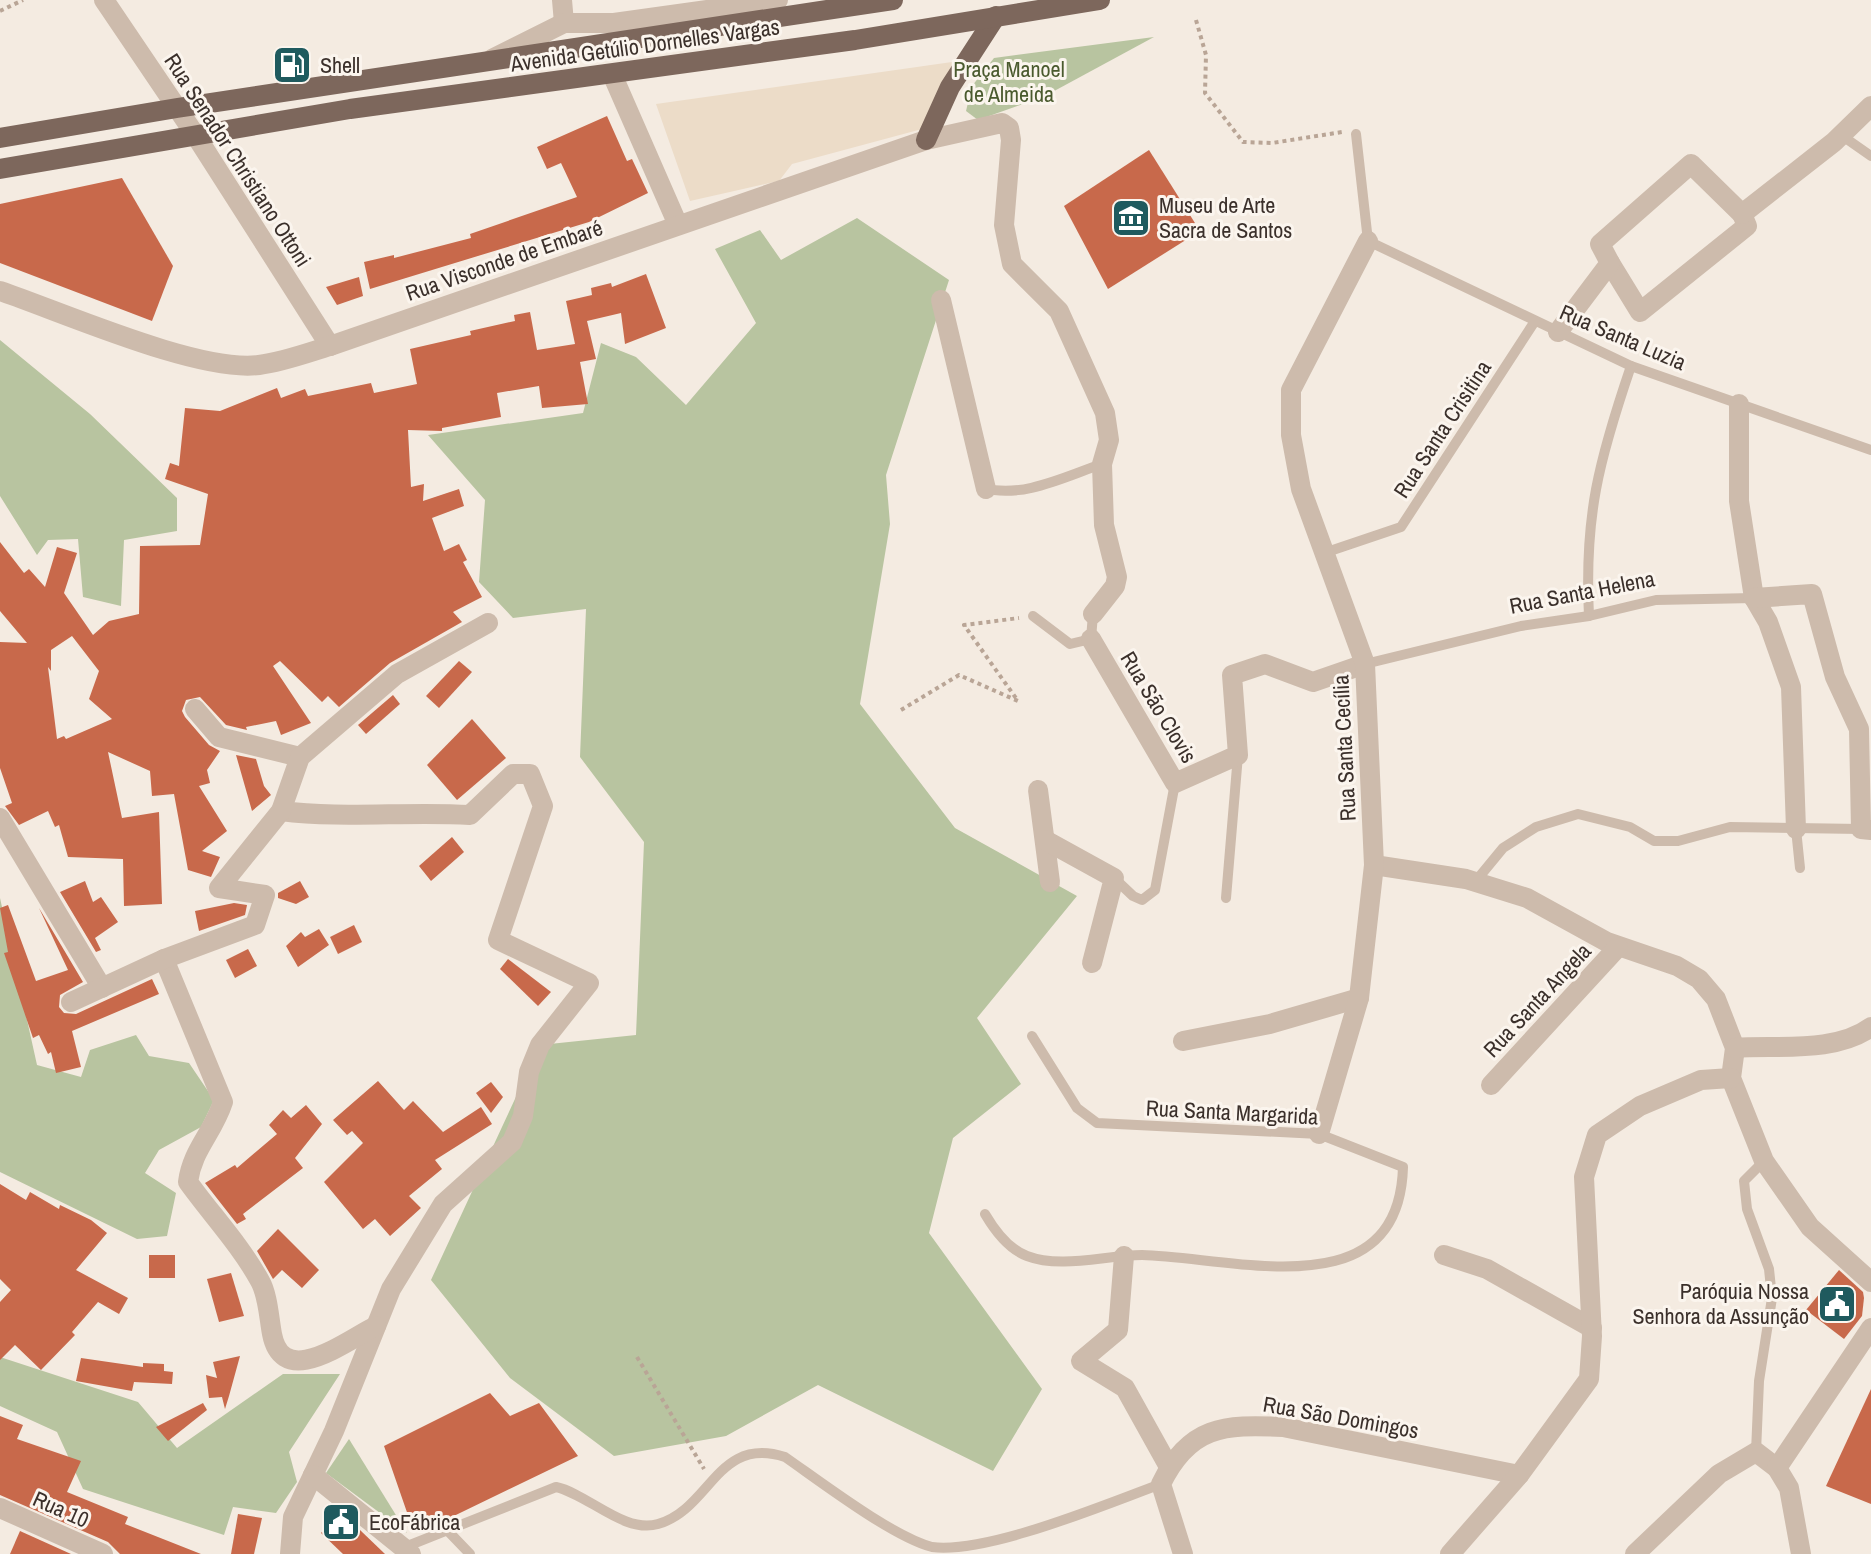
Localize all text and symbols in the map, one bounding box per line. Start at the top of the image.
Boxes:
street label: Avenida Getúlio Dornelles Vargas [508,11,781,79]
fuel station icon: Shell [271,44,313,86]
street label: Rua Senador Christiano Ottoni [158,48,318,272]
place label: Shell [320,50,360,80]
park label: Praça Manoel de Almeida [953,54,1065,109]
place label: Museu de Arte Sacra de Santos [1159,190,1292,245]
museum icon: Museu de Arte Sacra de Santos [1110,197,1152,239]
street label: Rua Visconde de Embaré [402,212,606,308]
street label: Rua Santa Luzia [1555,297,1691,377]
street label: Rua Santa Crisitina [1386,354,1498,504]
street label: Rua Santa Helena [1507,563,1657,621]
street label: Rua São Clovis [1114,646,1204,768]
street label: Rua Santa Cecília [1325,674,1363,822]
street label: Rua Santa Angela [1476,937,1598,1063]
street label: Rua Santa Margarida [1145,1093,1319,1131]
place label: Paróquia Nossa Senhora da Assunção [1632,1276,1809,1331]
public building icon: Paróquia Nossa Senhora da Assunção [1816,1283,1858,1325]
street label: Rua São Domingos [1261,1389,1421,1445]
street label: Rua 10 [28,1483,94,1535]
public building icon: EcoFábrica [320,1501,362,1543]
place label: EcoFábrica [369,1507,460,1537]

